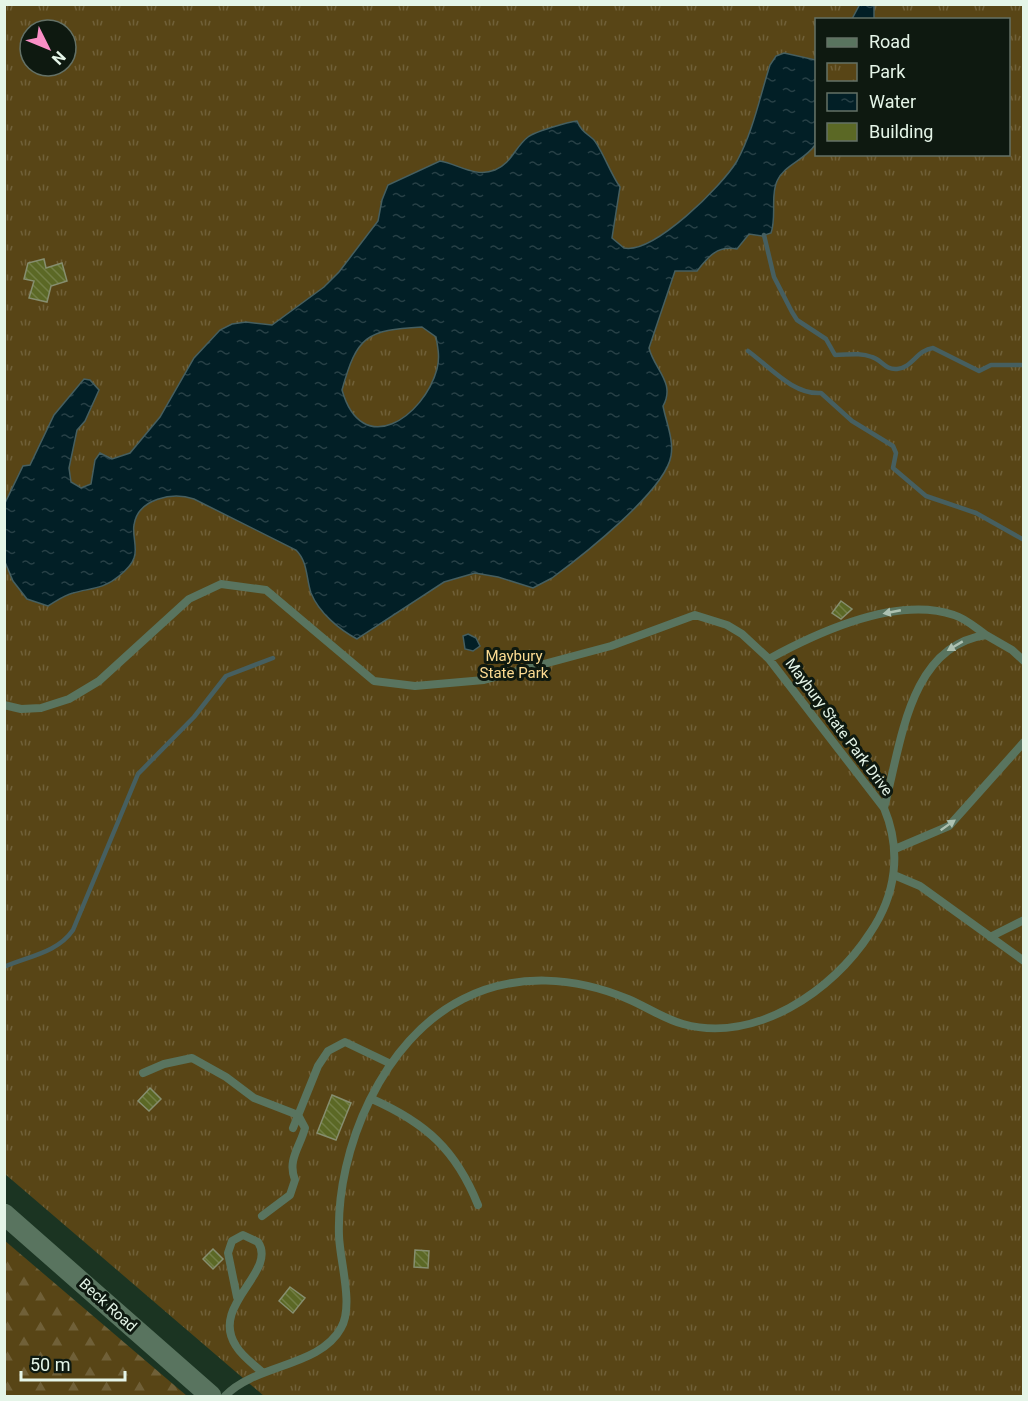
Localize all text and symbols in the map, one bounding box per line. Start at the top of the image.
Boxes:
north arrow [18,18,78,78]
legend [815,18,1010,156]
text: Road [869,31,910,52]
text: N [48,47,69,68]
text: Park [869,61,906,82]
text: Water [869,91,916,112]
text: Building [869,121,933,142]
one-way arrow [882,608,901,617]
one-way arrow [947,641,963,652]
park label: Maybury State Park [480,647,549,682]
street label: Maybury State Park Drive [782,655,897,799]
one-way arrow [939,819,956,830]
street label: Beck Road [76,1275,140,1335]
scale bar [21,1344,124,1382]
text: 50 m [30,1354,70,1375]

